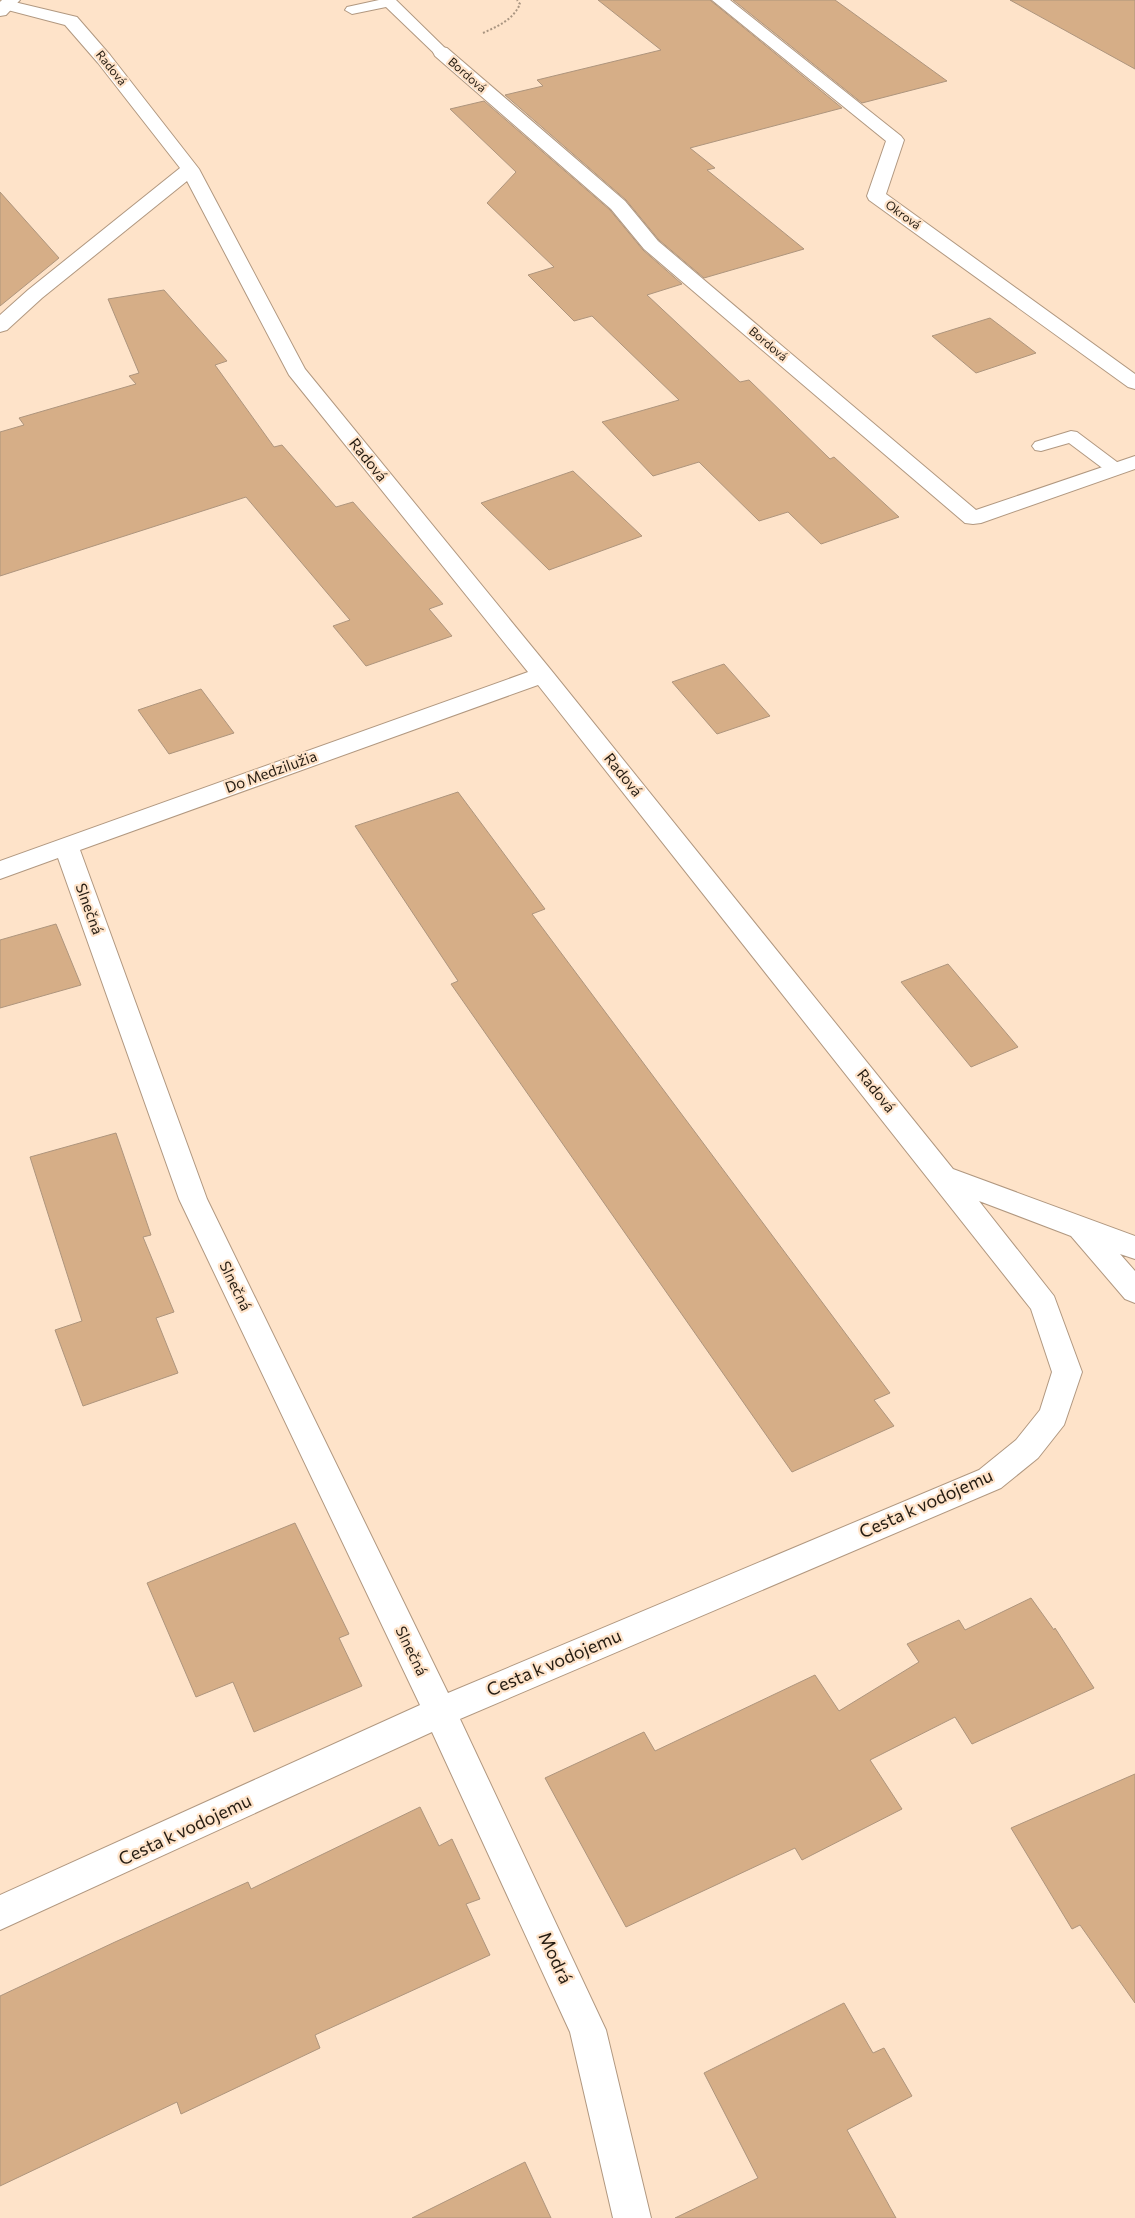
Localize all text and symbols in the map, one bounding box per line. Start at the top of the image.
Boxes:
street label: Radová [94,47,130,87]
street label: Bordová [446,54,489,95]
street label: Okrová [883,197,924,232]
street label: Bordová [747,323,791,363]
street label: Radová [346,434,392,485]
street label: Do Medzilužia [222,746,319,796]
street label: Radová [601,749,647,800]
street label: Slnečná [72,881,107,937]
street label: Radová [854,1065,900,1116]
street label: Slnečná [216,1258,256,1313]
street label: Cesta k vodojemu [855,1464,996,1542]
street label: Slnečná [392,1623,432,1678]
street label: Cesta k vodojemu [483,1624,624,1700]
street label: Cesta k vodojemu [115,1789,255,1870]
street label: Modrá [534,1928,577,1987]

